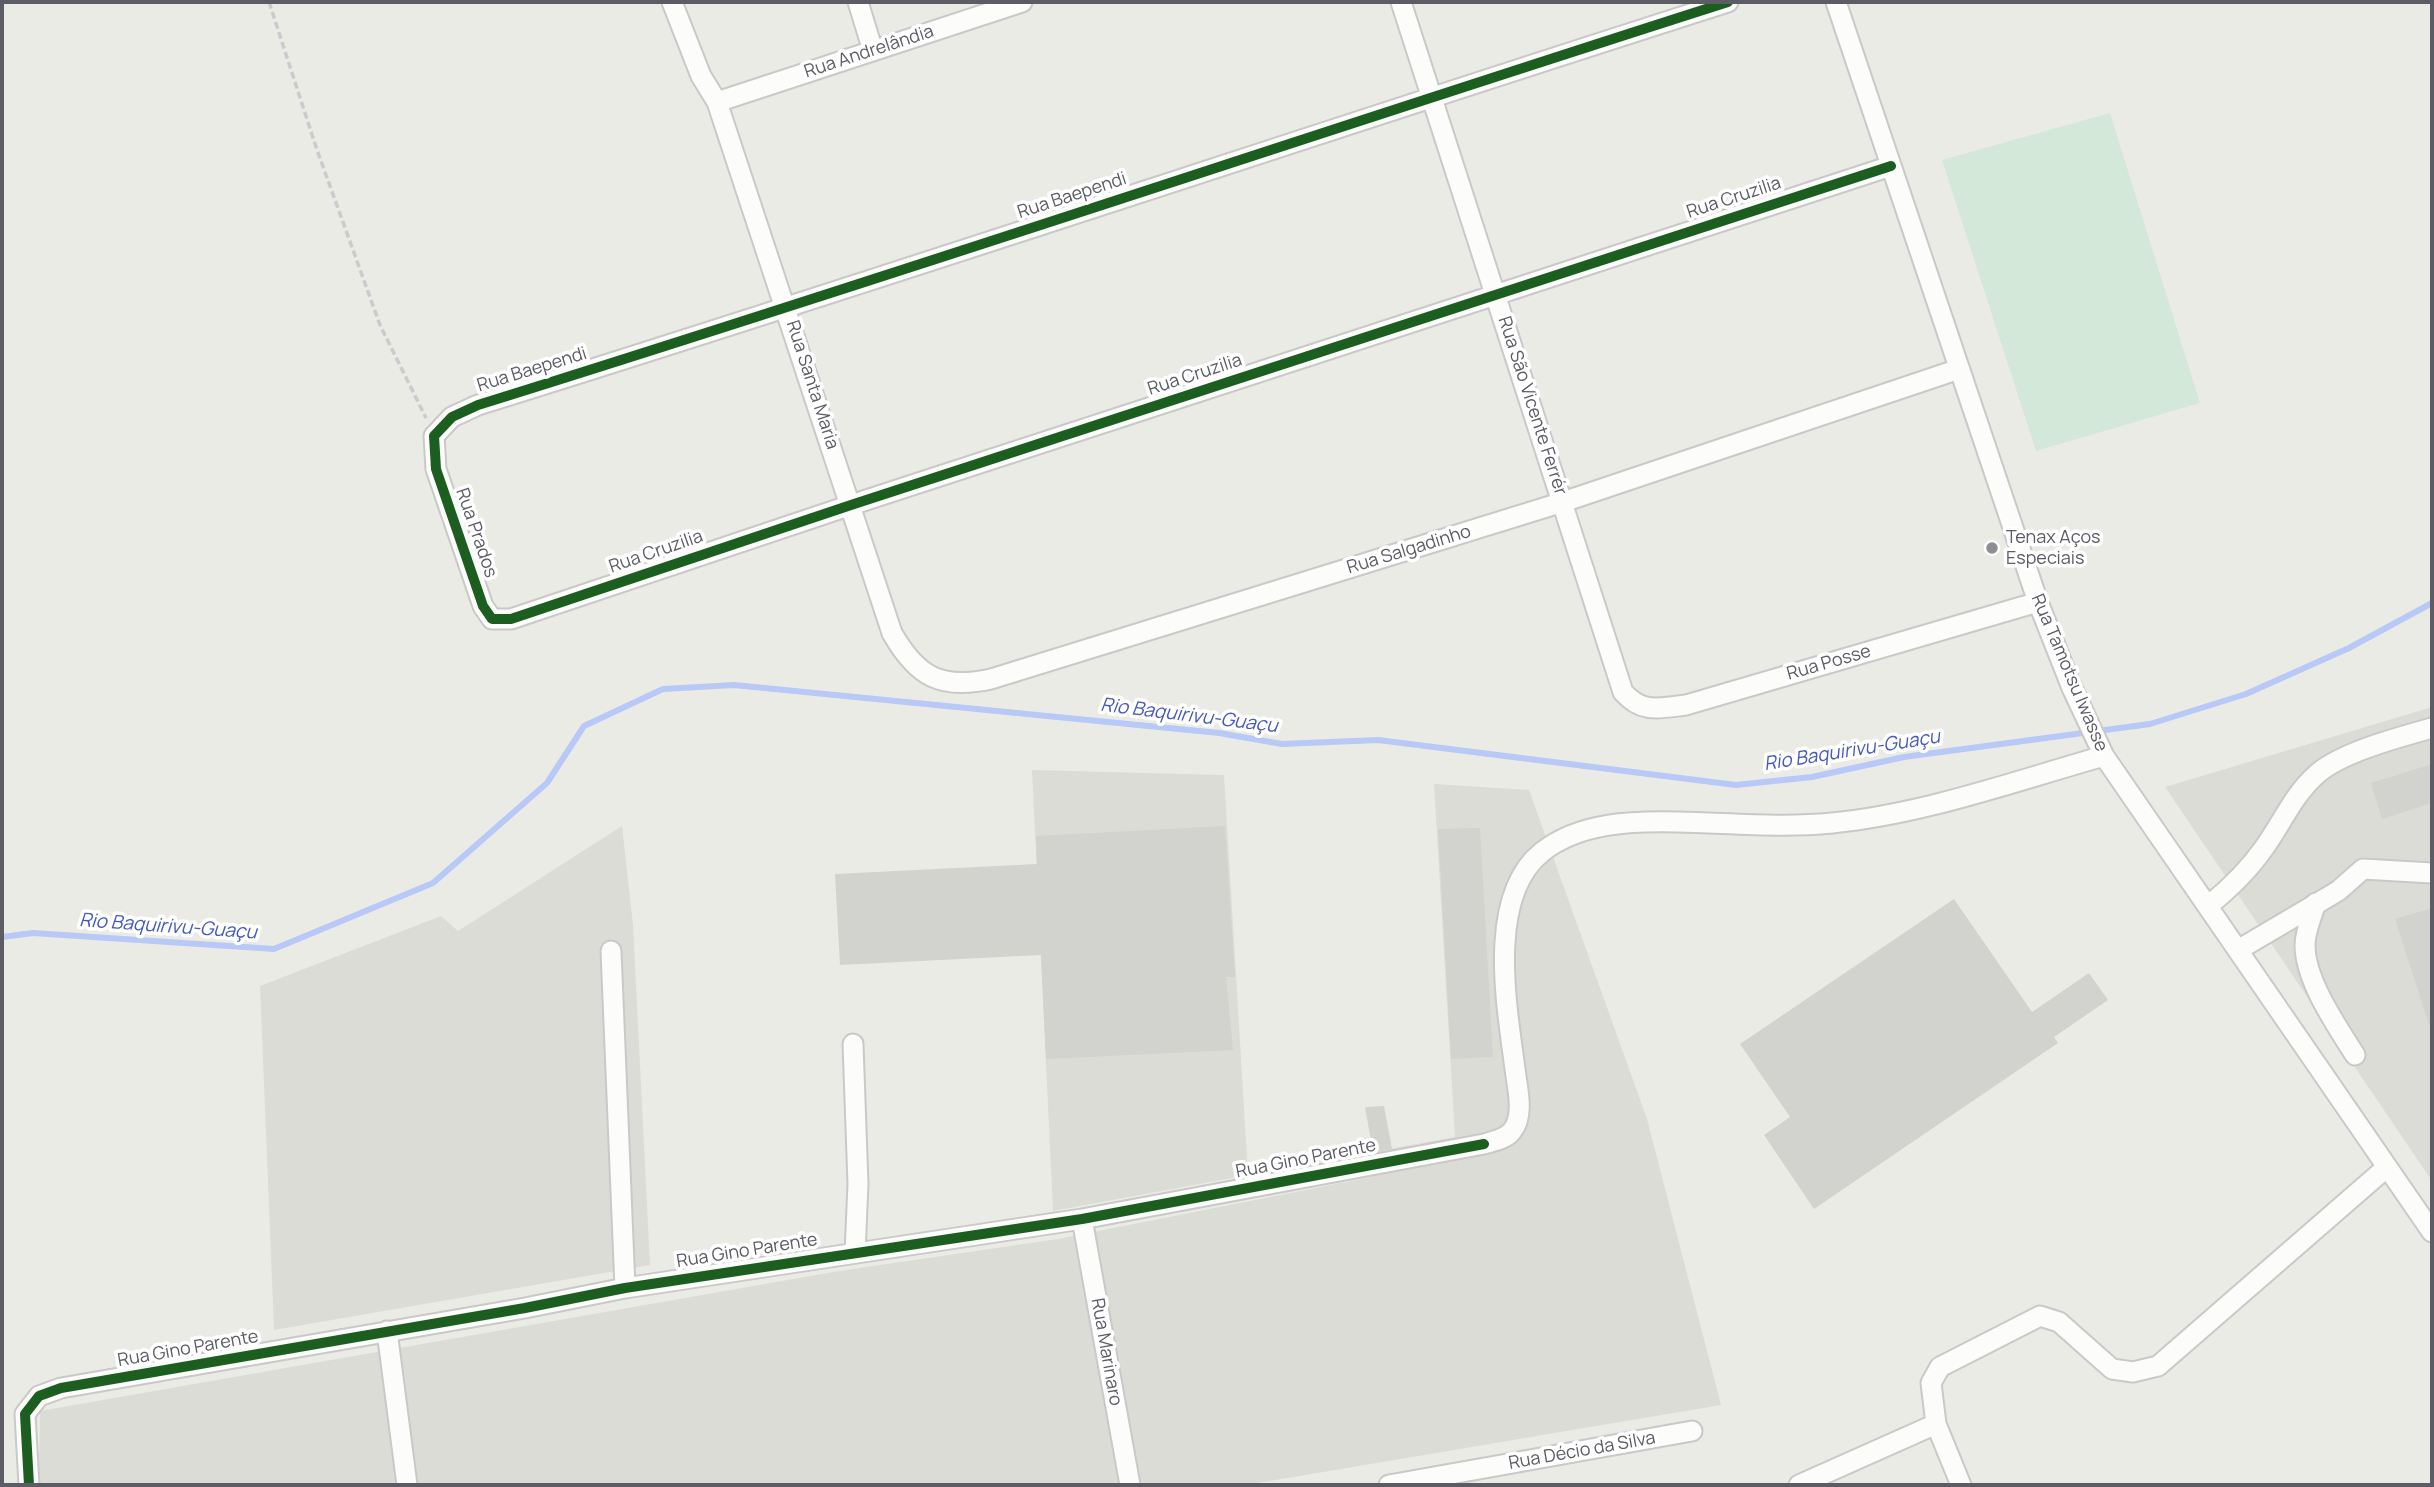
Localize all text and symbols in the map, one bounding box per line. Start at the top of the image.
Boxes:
street label: Rua Andrelândia [802,21,936,83]
street label: Rua Baependi [1015,168,1129,224]
street label: Rua Cruzilia [1684,173,1784,223]
street label: Rua São Vicente Ferrér [1493,314,1571,498]
street label: Rua Santa Maria [781,318,843,452]
street label: Rua Baependi [475,343,589,397]
street label: Rua Cruzilia [1145,350,1245,400]
street label: Rua Prados [451,485,501,581]
street label: Rua Salgadinho [1344,521,1474,579]
street label: Rua Cruzilia [606,526,706,578]
place label: Tenax Aços Especiais [2006,527,2100,570]
marker: Tenax Aços Especiais [1984,540,2000,556]
street label: Rua Tamotsu Iwasse [2026,591,2112,755]
street label: Rua Posse [1784,641,1874,685]
water label: Rio Baquirivu-Guaçu [1099,694,1279,738]
water label: Rio Baquirivu-Guaçu [1762,726,1942,776]
water label: Rio Baquirivu-Guaçu [78,909,258,945]
street label: Rua Gino Parente [1234,1135,1378,1183]
street label: Rua Gino Parente [675,1229,819,1273]
street label: Rua Marinaro [1086,1296,1126,1408]
street label: Rua Gino Parente [116,1326,260,1372]
street label: Rua Décio da Silva [1507,1427,1657,1475]

